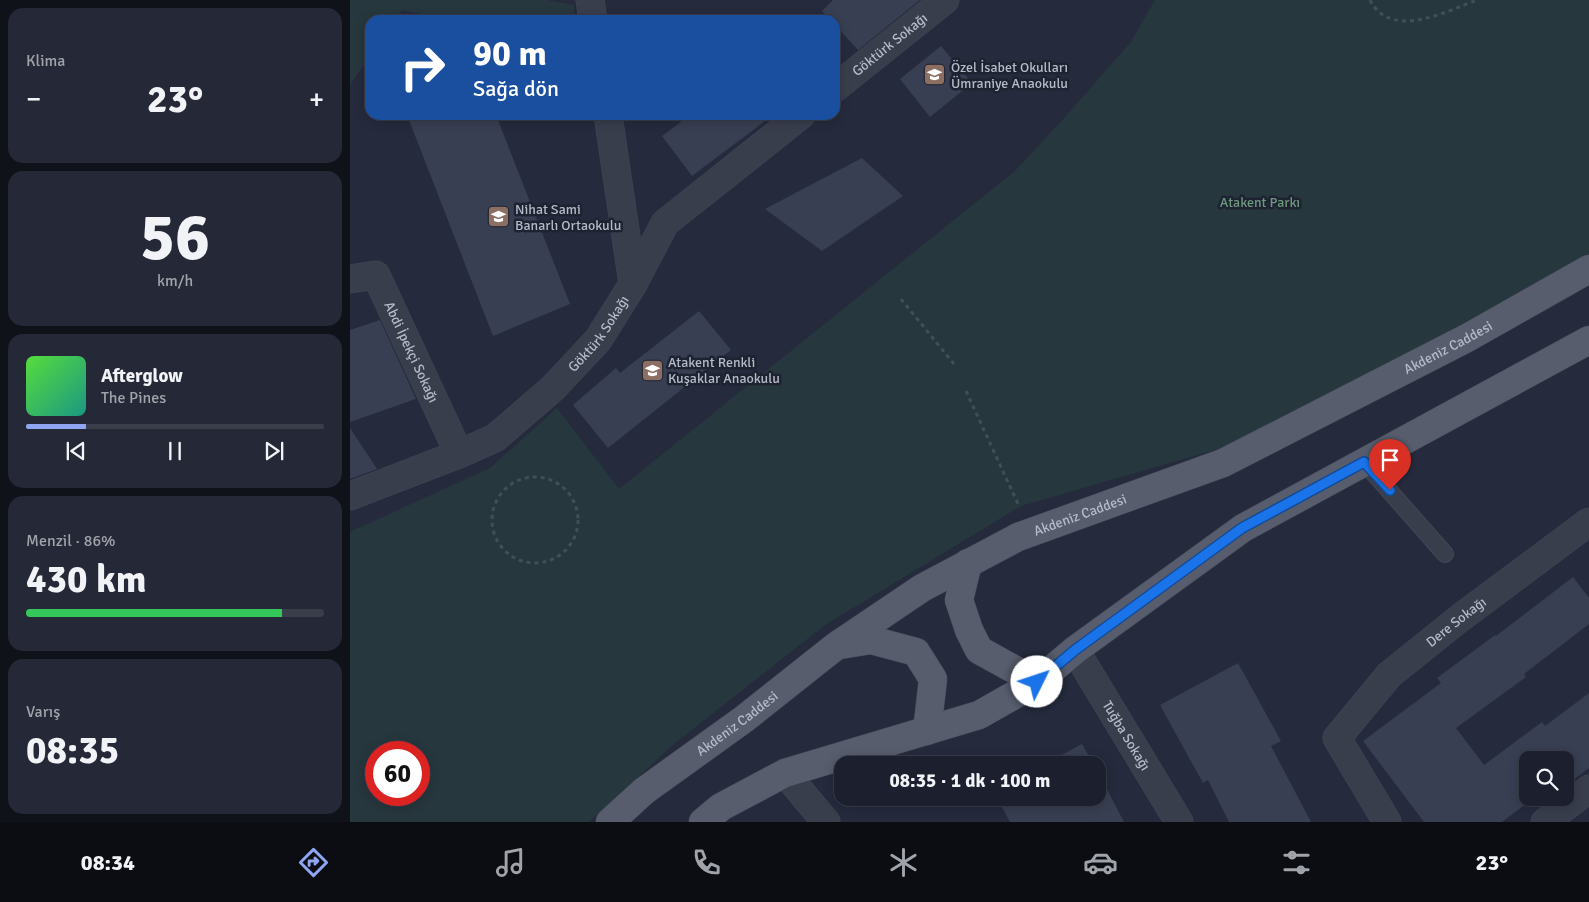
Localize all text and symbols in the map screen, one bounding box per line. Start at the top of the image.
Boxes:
street label: Göktürk Sokağı [849,9,931,80]
text: 90 m [473,32,547,75]
icon: right [390,35,455,100]
text: Klima [26,51,65,71]
place label: Özel İsabet Okulları Ümraniye Anaokulu [951,59,1068,92]
school or university icon: Özel İsabet Okulları Ümraniye Anaokulu [923,63,947,87]
text: Sağa dön [473,75,559,102]
text: 23° [147,76,203,123]
text: − [26,82,41,116]
text: + [309,82,324,116]
park label: Atakent Parkı [1220,194,1300,211]
text: 56 [140,198,210,278]
place label: Nihat Sami Banarlı Ortaokulu [515,201,621,234]
school or university icon: Nihat Sami Banarlı Ortaokulu [487,205,511,229]
text: km/h [157,271,193,291]
street label: Göktürk Sokağı [565,292,633,376]
street label: Abdi İpekçi Sokağı [380,299,442,405]
street label: Akdeniz Caddesi [1401,317,1496,378]
place label: Atakent Renkli Kuşaklar Anaokulu [668,354,780,387]
school or university icon: Atakent Renkli Kuşaklar Anaokulu [640,358,664,382]
text: Afterglow [101,364,183,388]
text: The Pines [101,388,166,408]
icon: previous [62,437,90,465]
icon: pause [161,437,189,465]
icon: next [260,437,288,465]
pin [1369,439,1411,490]
icon: arrive [1376,446,1404,474]
street label: Akdeniz Caddesi [1031,490,1129,540]
text: Menzil · 86% [26,531,116,551]
text: 430 km [26,556,147,603]
street label: Dere Sokağı [1423,594,1490,651]
position arrow [1010,655,1062,707]
street label: Akdeniz Caddesi [693,687,781,760]
street label: Tuğba Sokağı [1099,698,1154,774]
text: Varış [26,702,60,722]
text: 08:35 [26,727,119,774]
speed limit sign: 60 [365,741,430,806]
map controls [1519,751,1574,806]
button: search [1519,751,1574,806]
text: 08:35 · 1 dk · 100 m [890,769,1050,793]
icon: directions [296,845,331,880]
icon: music [493,845,528,880]
icon: phone [689,845,724,880]
icon: climate [886,845,921,880]
icon: car [1083,845,1118,880]
icon: filters [1279,845,1314,880]
text: 08:34 [81,849,135,876]
text: 23° [1476,849,1508,876]

